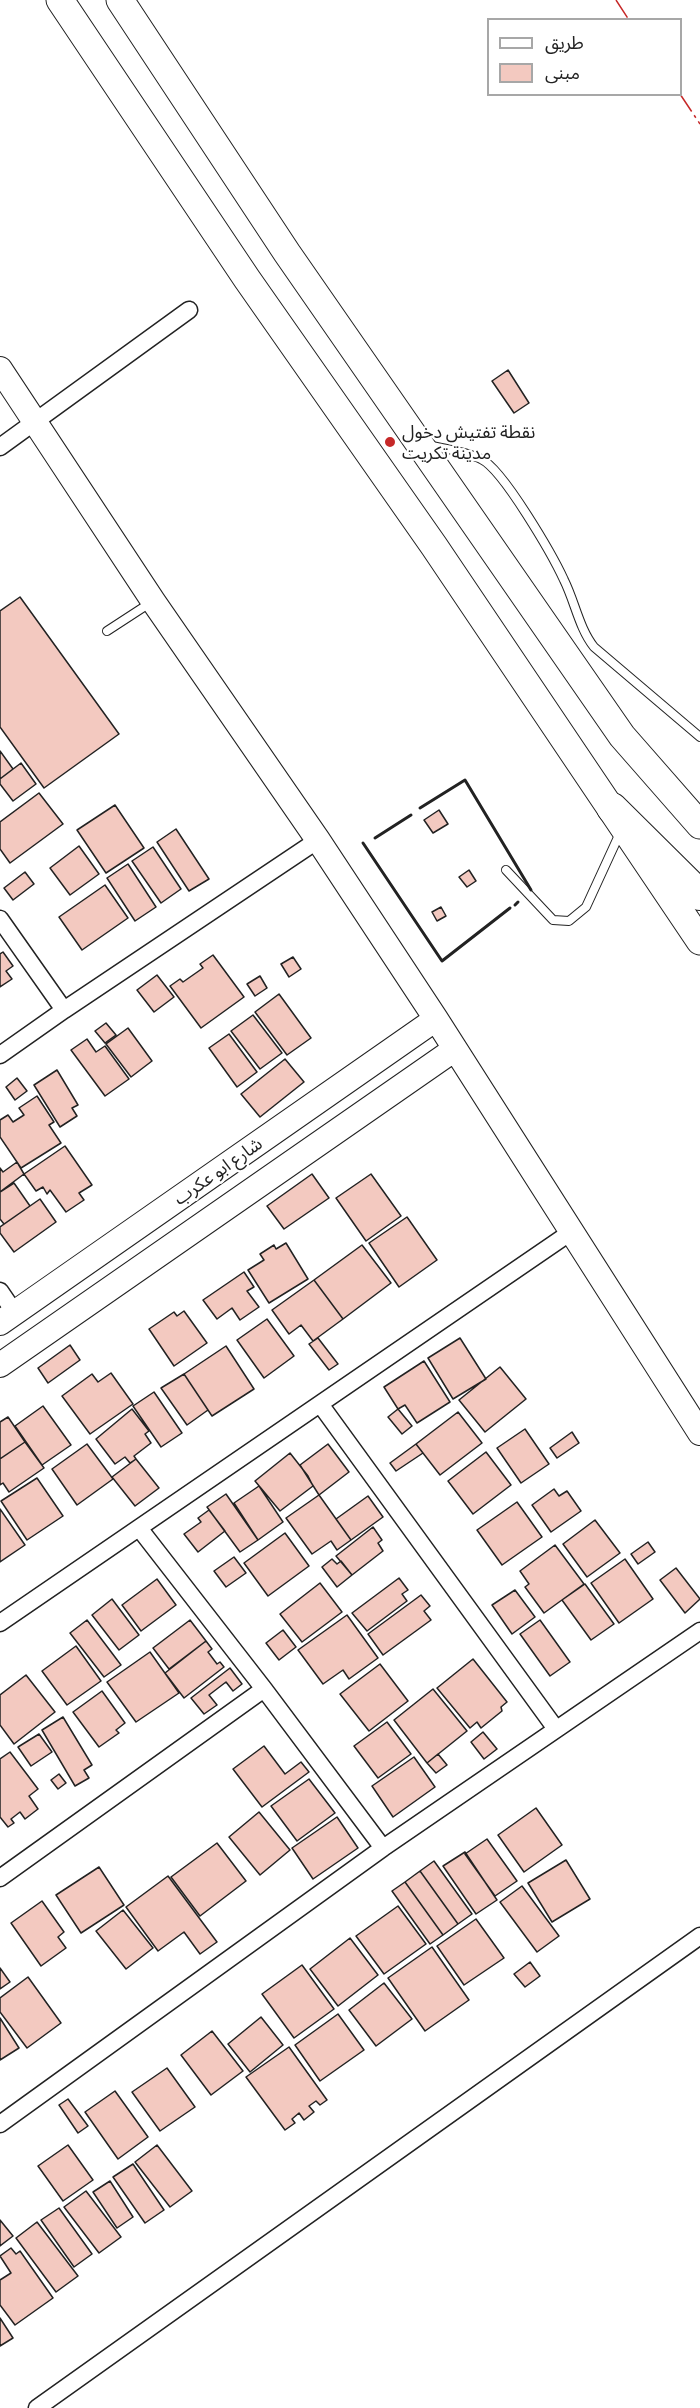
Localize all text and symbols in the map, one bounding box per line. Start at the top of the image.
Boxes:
legend [487,18,682,96]
text: طريق [545,31,584,53]
text: مبنى [545,61,580,83]
place label: نقطة تفتيش دخول مدينة تكريت [402,421,535,464]
marker: نقطة تفتيش دخول مدينة تكريت [383,435,397,449]
street label: شارع ابو عكرب [170,1133,266,1209]

